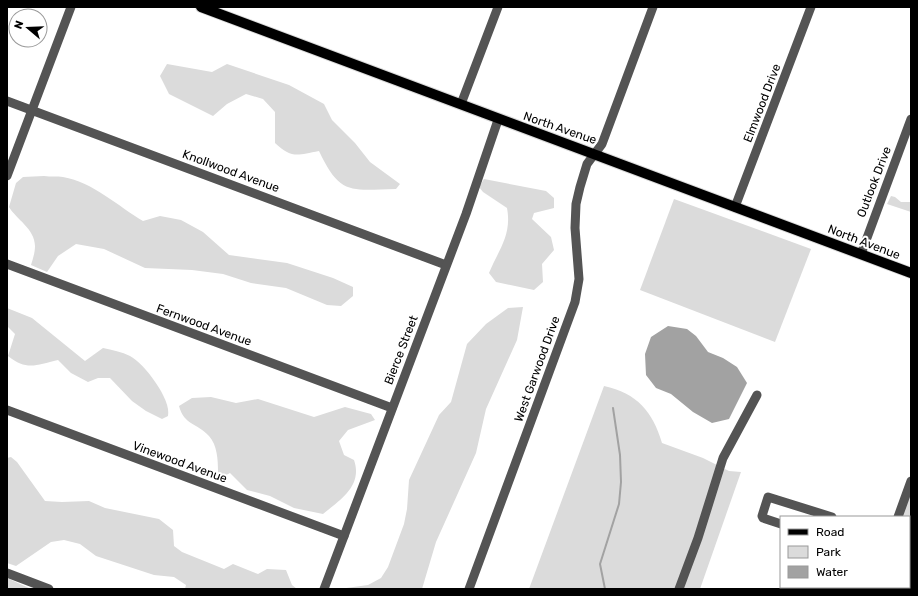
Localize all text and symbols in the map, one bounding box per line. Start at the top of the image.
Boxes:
north arrow [8,8,48,48]
text: N [12,19,26,31]
street label: Elmwood Drive [741,62,784,144]
street label: North Avenue [522,109,599,147]
street label: Outlook Drive [854,144,894,219]
street label: Knollwood Avenue [181,147,282,195]
street label: North Avenue [826,222,902,262]
street label: Fernwood Avenue [154,301,254,349]
street label: Bierce Street [381,313,421,387]
street label: West Garwood Drive [511,314,563,424]
street label: Vinewood Avenue [131,438,229,486]
legend [780,516,910,588]
text: Road [816,525,844,539]
text: Park [816,545,842,559]
text: Water [816,565,848,579]

